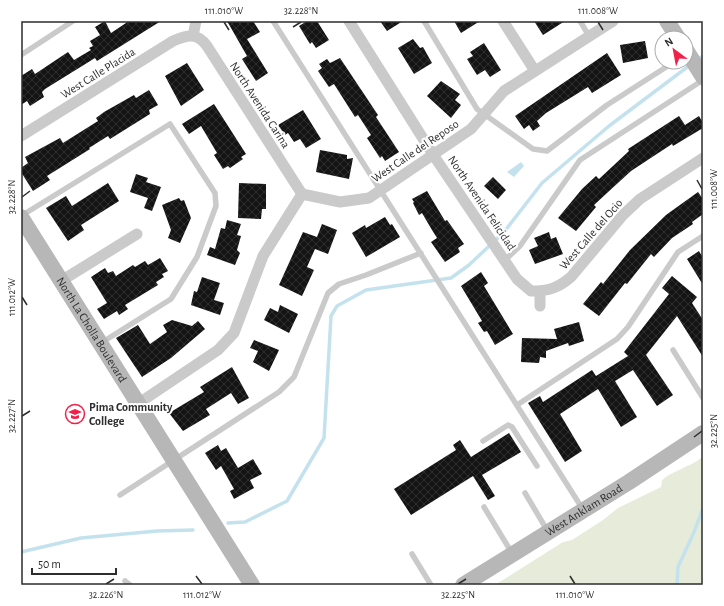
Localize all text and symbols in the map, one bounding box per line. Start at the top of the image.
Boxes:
text: 111.010°W [205,6,243,16]
text: 32.228°N [284,6,318,16]
text: 111.008°W [578,6,618,16]
north arrow [654,30,694,70]
text: N [663,35,675,49]
street label: West Calle Placida [59,45,138,101]
street label: North Avenida Carina [228,60,292,151]
street label: West Calle del Reposo [369,117,461,184]
street label: North Avenida Felicidad [446,154,518,252]
text: 111.008°W [709,169,719,209]
text: 32.228°N [7,180,17,214]
street label: West Calle del Ocio [557,196,625,271]
street label: North La Cholla Boulevard [54,275,129,384]
text: 111.012°W [7,278,17,316]
text: 32.227°N [7,399,17,433]
place label: Pima Community College [89,401,173,427]
school or university icon: Pima Community College [64,403,86,425]
text: 32.225°N [709,414,719,448]
street label: West Anklam Road [543,482,624,539]
scale bar [32,550,116,576]
text: 50 m [38,558,61,570]
text: 32.226°N [89,590,123,600]
text: 111.012°W [183,590,221,600]
text: 32.225°N [441,590,475,600]
text: 111.010°W [556,590,594,600]

